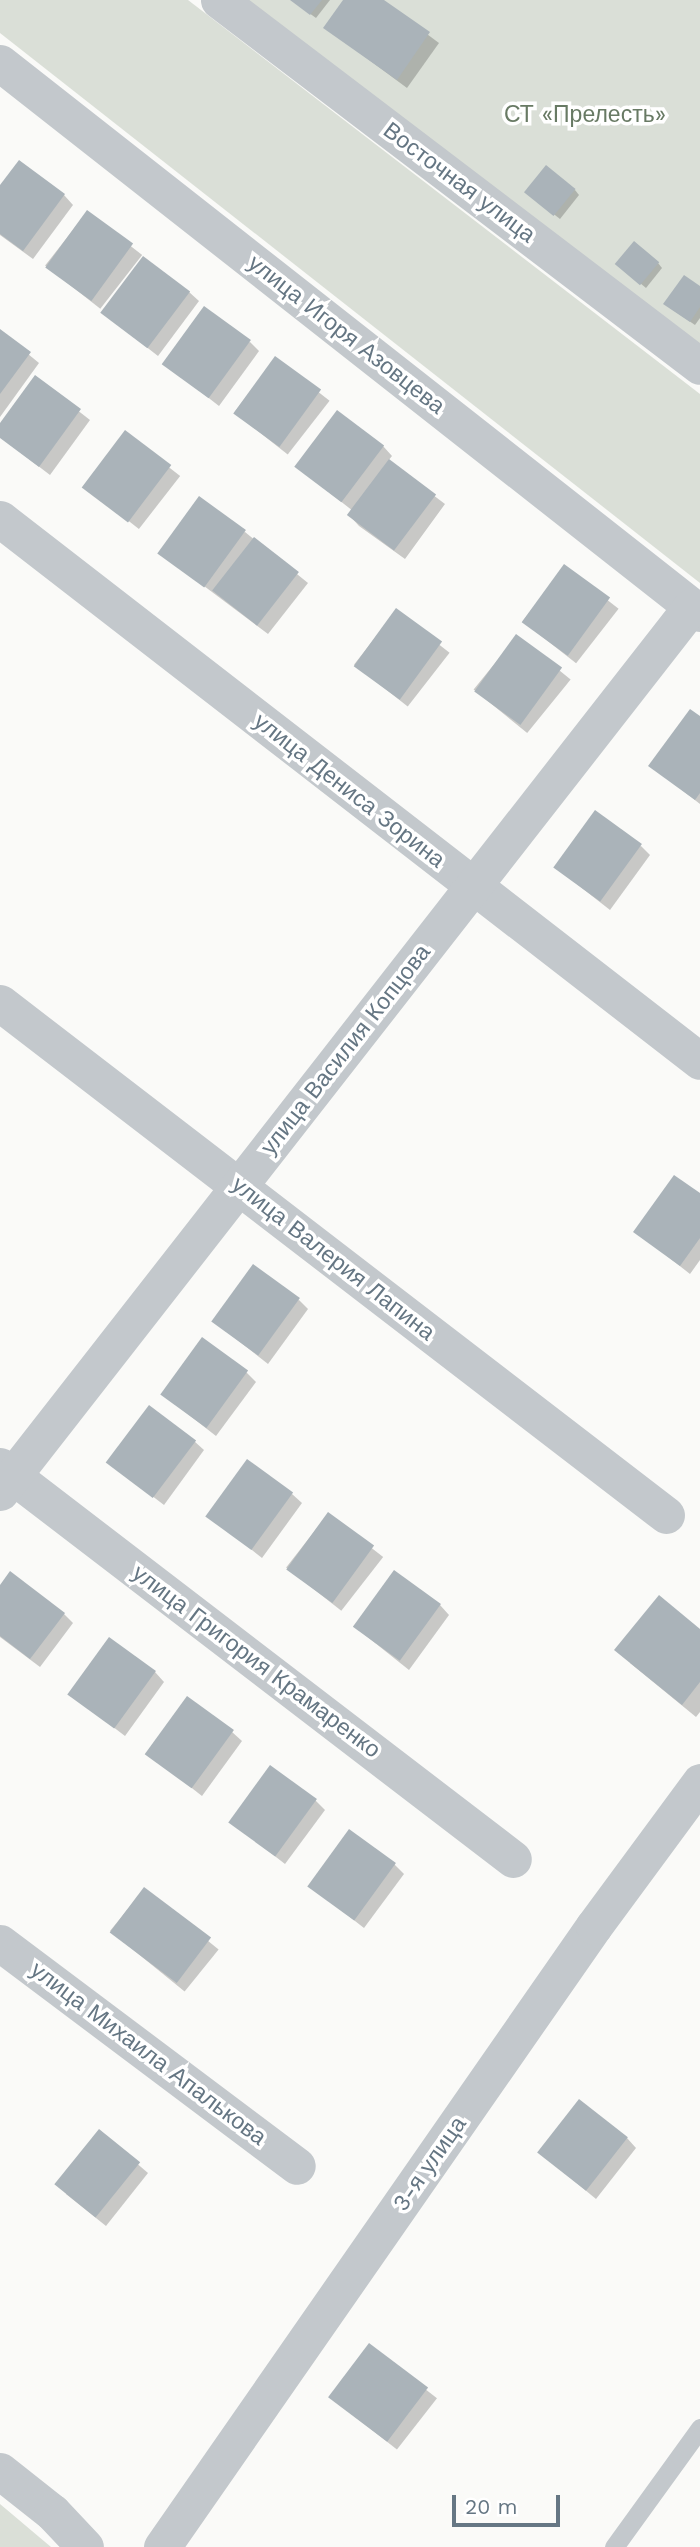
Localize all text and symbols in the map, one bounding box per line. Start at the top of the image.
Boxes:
park label: СТ «Прелесть» [504,101,666,129]
street label: Восточная улица [378,117,540,249]
street label: улица Игоря Азовцева [242,250,450,420]
street label: улица Дениса Зорина [248,708,450,874]
street label: улица Василия Копцова [255,939,437,1161]
street label: улица Валерия Лапина [226,1171,440,1347]
street label: улица Григория Крамаренко [127,1560,385,1764]
street label: улица Михаила Апалькова [25,1956,271,2152]
street label: 3-я улица [388,2112,472,2216]
scale bar [455,2480,564,2524]
text: 20 m [465,2494,517,2519]

